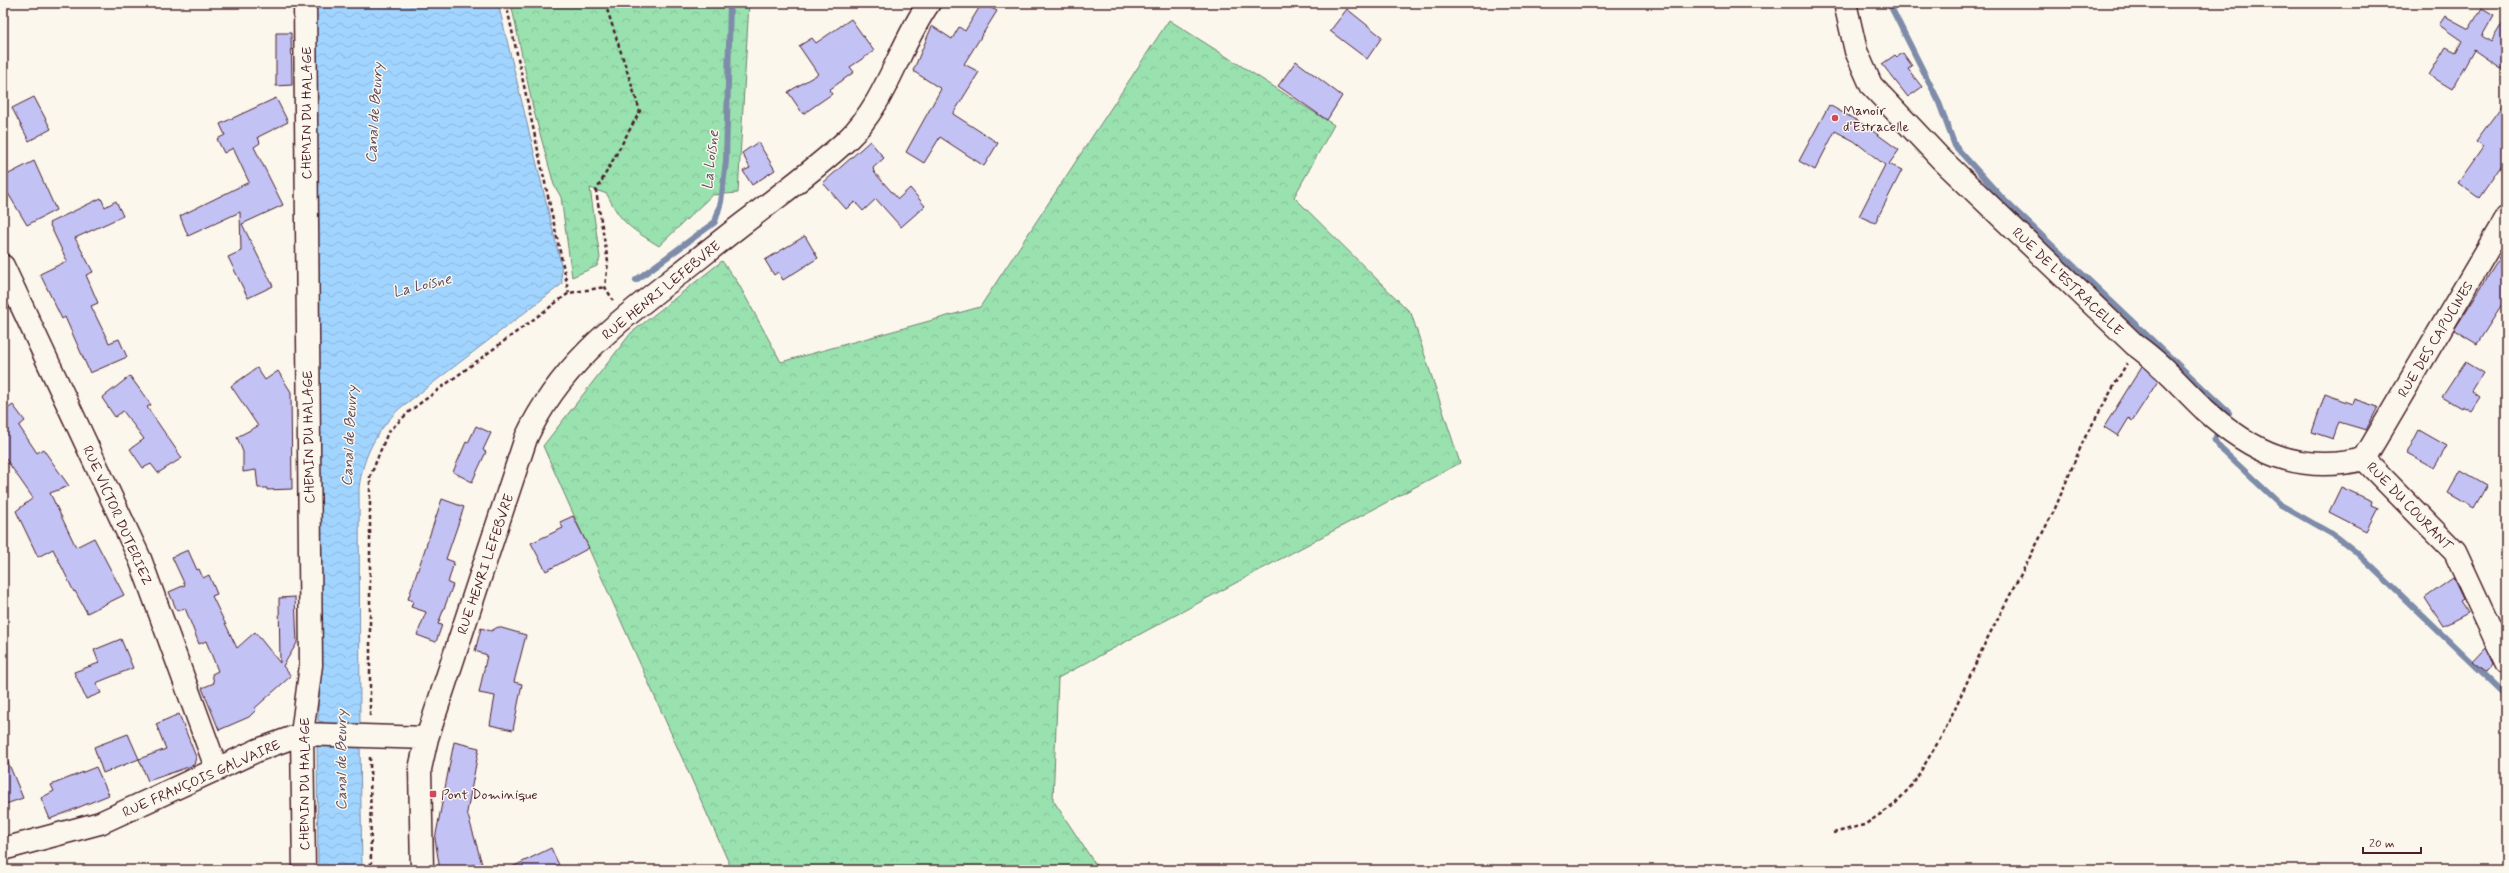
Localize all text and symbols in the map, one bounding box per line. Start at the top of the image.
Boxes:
street label: CHEMIN DU HALAGE [298,46,316,180]
water label: Canal de Beuvry [362,61,389,164]
place label: Manoir d'Estracelle [1843,102,1909,136]
marker: Manoir d'Estracelle [1830,113,1840,123]
water label: La Loisne [698,129,724,191]
street label: RUE DE L'ESTRACELLE [2008,224,2127,339]
street label: RUE HENRI LEFEBVRE [599,237,725,344]
water label: La Loisne [391,269,454,303]
street label: RUE DES CAPUCINES [2394,278,2478,401]
street label: CHEMIN DU HALAGE [299,370,319,504]
water label: Canal de Beuvry [337,384,363,487]
street label: RUE VICTOR DUTERIEZ [78,443,156,588]
street label: RUE DU COURANT [2362,459,2457,555]
street label: RUE HENRI LEFEBVRE [453,492,518,637]
water label: Canal de Beuvry [332,708,352,810]
street label: CHEMIN DU HALAGE [296,717,314,851]
street label: RUE FRANÇOIS GALVAIRE [120,736,283,822]
place label: Pont Dominique [441,786,538,804]
marker: Pont Dominique [428,789,438,799]
scale bar [2363,829,2421,855]
text: 20 m [2369,836,2395,852]

